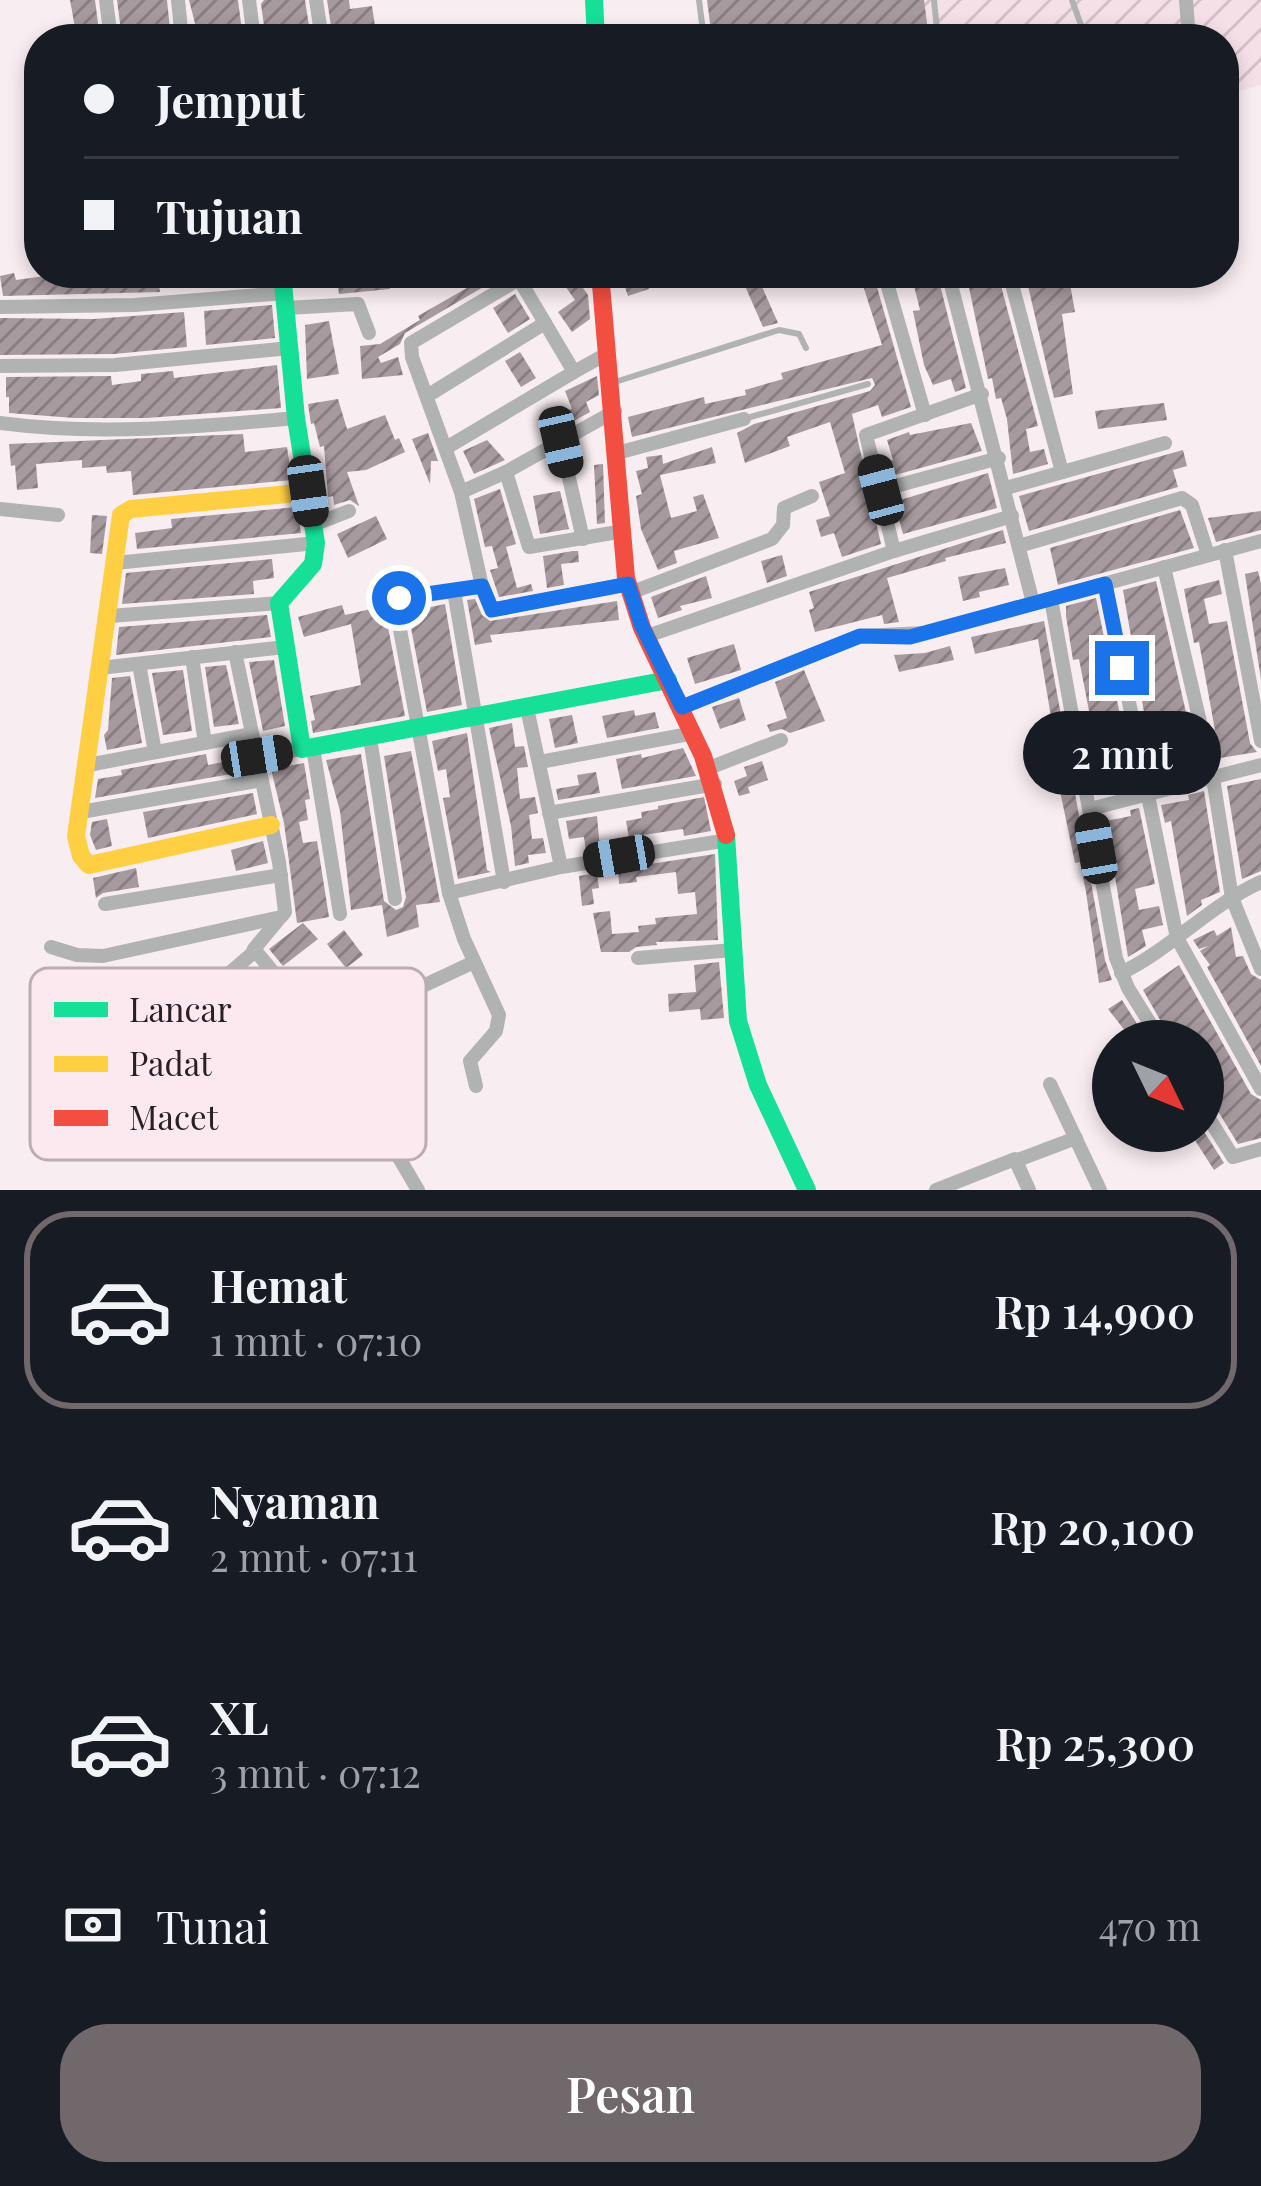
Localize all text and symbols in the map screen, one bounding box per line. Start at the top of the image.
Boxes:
text: Jemput [156,69,305,129]
text: Tujuan [156,185,303,245]
car [535,403,587,481]
car [854,451,908,529]
car [285,453,331,529]
route start [372,571,426,625]
route end [1095,641,1149,695]
callout: 2 mnt [1023,710,1221,794]
text: 2 mnt [1071,727,1173,779]
car [219,733,295,779]
car [1072,809,1120,887]
car [580,832,658,880]
legend [30,968,426,1160]
text: Lancar [129,986,232,1030]
north arrow [1092,1020,1224,1152]
map controls [1092,1020,1224,1152]
text: Padat [129,1040,213,1084]
text: Macet [129,1094,220,1138]
text: Hemat [210,1254,347,1314]
icon: car [66,1256,174,1364]
text: Rp 14,900 [994,1280,1195,1340]
text: 1 mnt · 07:10 [210,1314,422,1366]
text: Nyaman [210,1470,380,1530]
icon: car [66,1472,174,1580]
text: Rp 20,100 [990,1496,1195,1556]
text: 2 mnt · 07:11 [210,1530,418,1582]
text: XL [210,1686,269,1746]
icon: car [66,1688,174,1796]
text: Rp 25,300 [995,1712,1195,1772]
text: 3 mnt · 07:12 [210,1746,421,1798]
icon: cash [60,1892,126,1958]
text: Tunai [156,1895,269,1955]
text: 470 m [1099,1899,1201,1951]
button: Pesan [60,2024,1201,2162]

